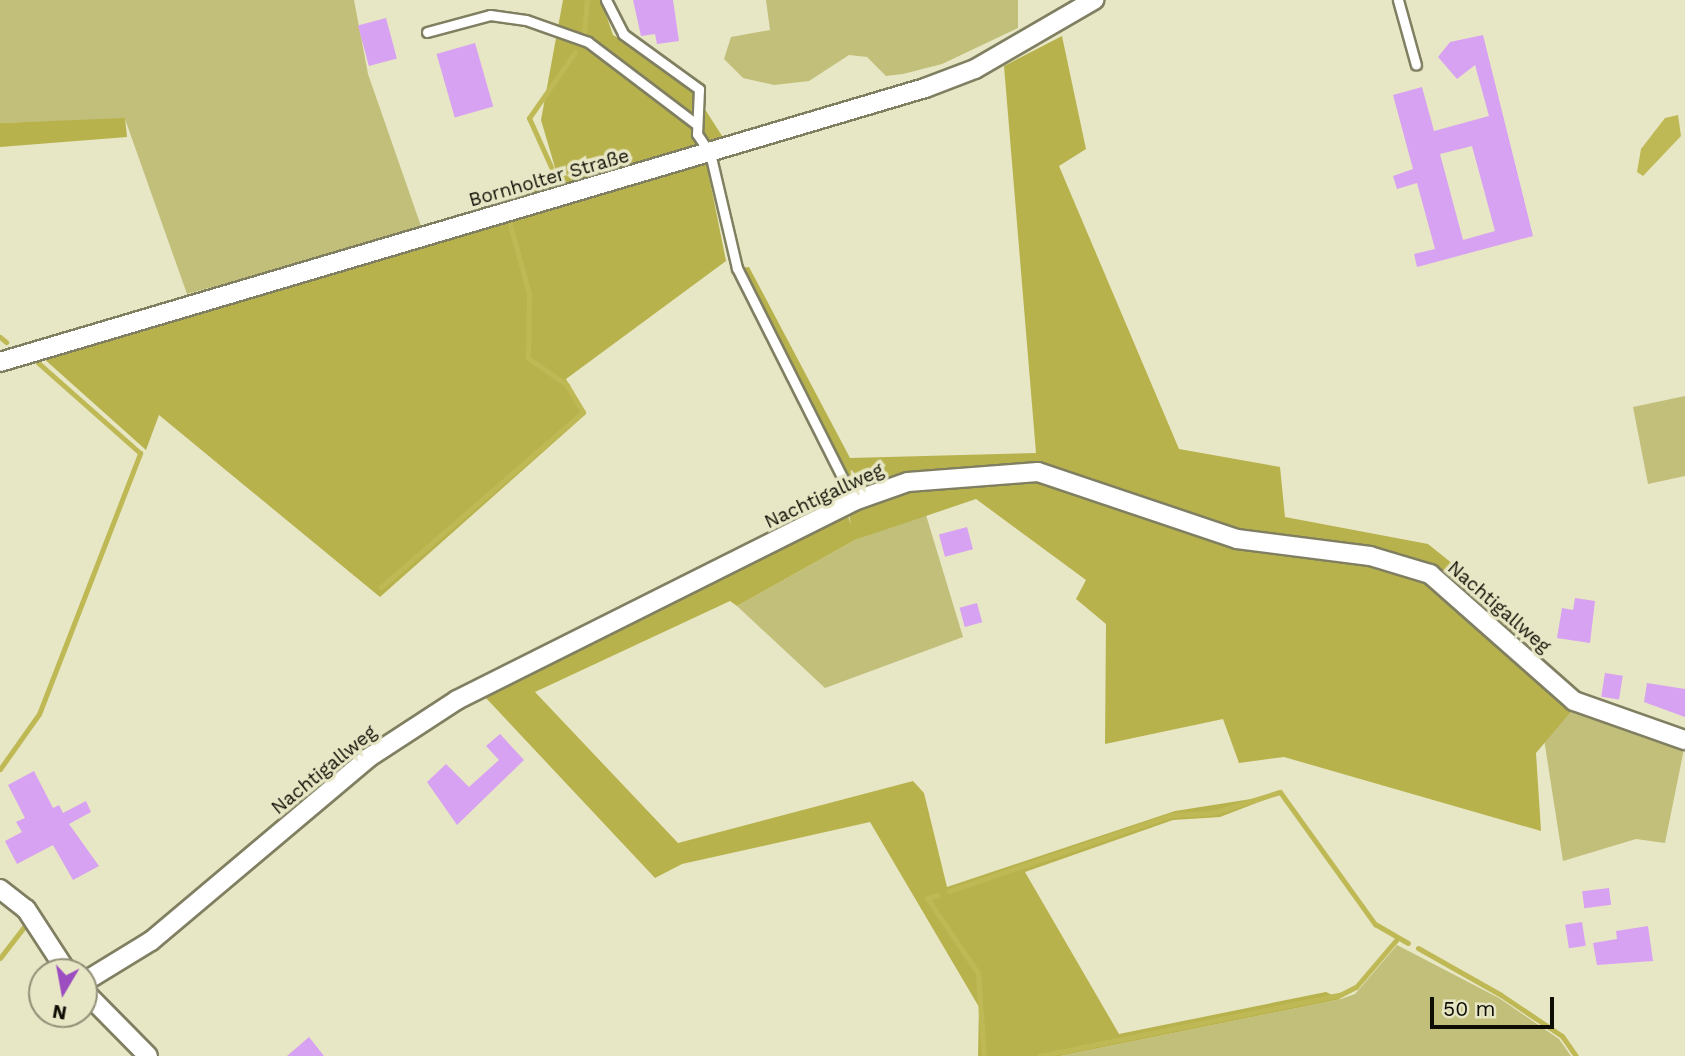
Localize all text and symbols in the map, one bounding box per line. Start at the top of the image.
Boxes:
street label: Bornholter Straße [466,144,632,212]
street label: Nachtigallweg [761,458,887,534]
street label: Nachtigallweg [1443,556,1555,658]
street label: Nachtigallweg [267,721,381,819]
north arrow [28,958,98,1028]
scale bar [1433,982,1557,1026]
text: 50 m [1443,996,1495,1021]
text: N [51,1000,69,1025]

